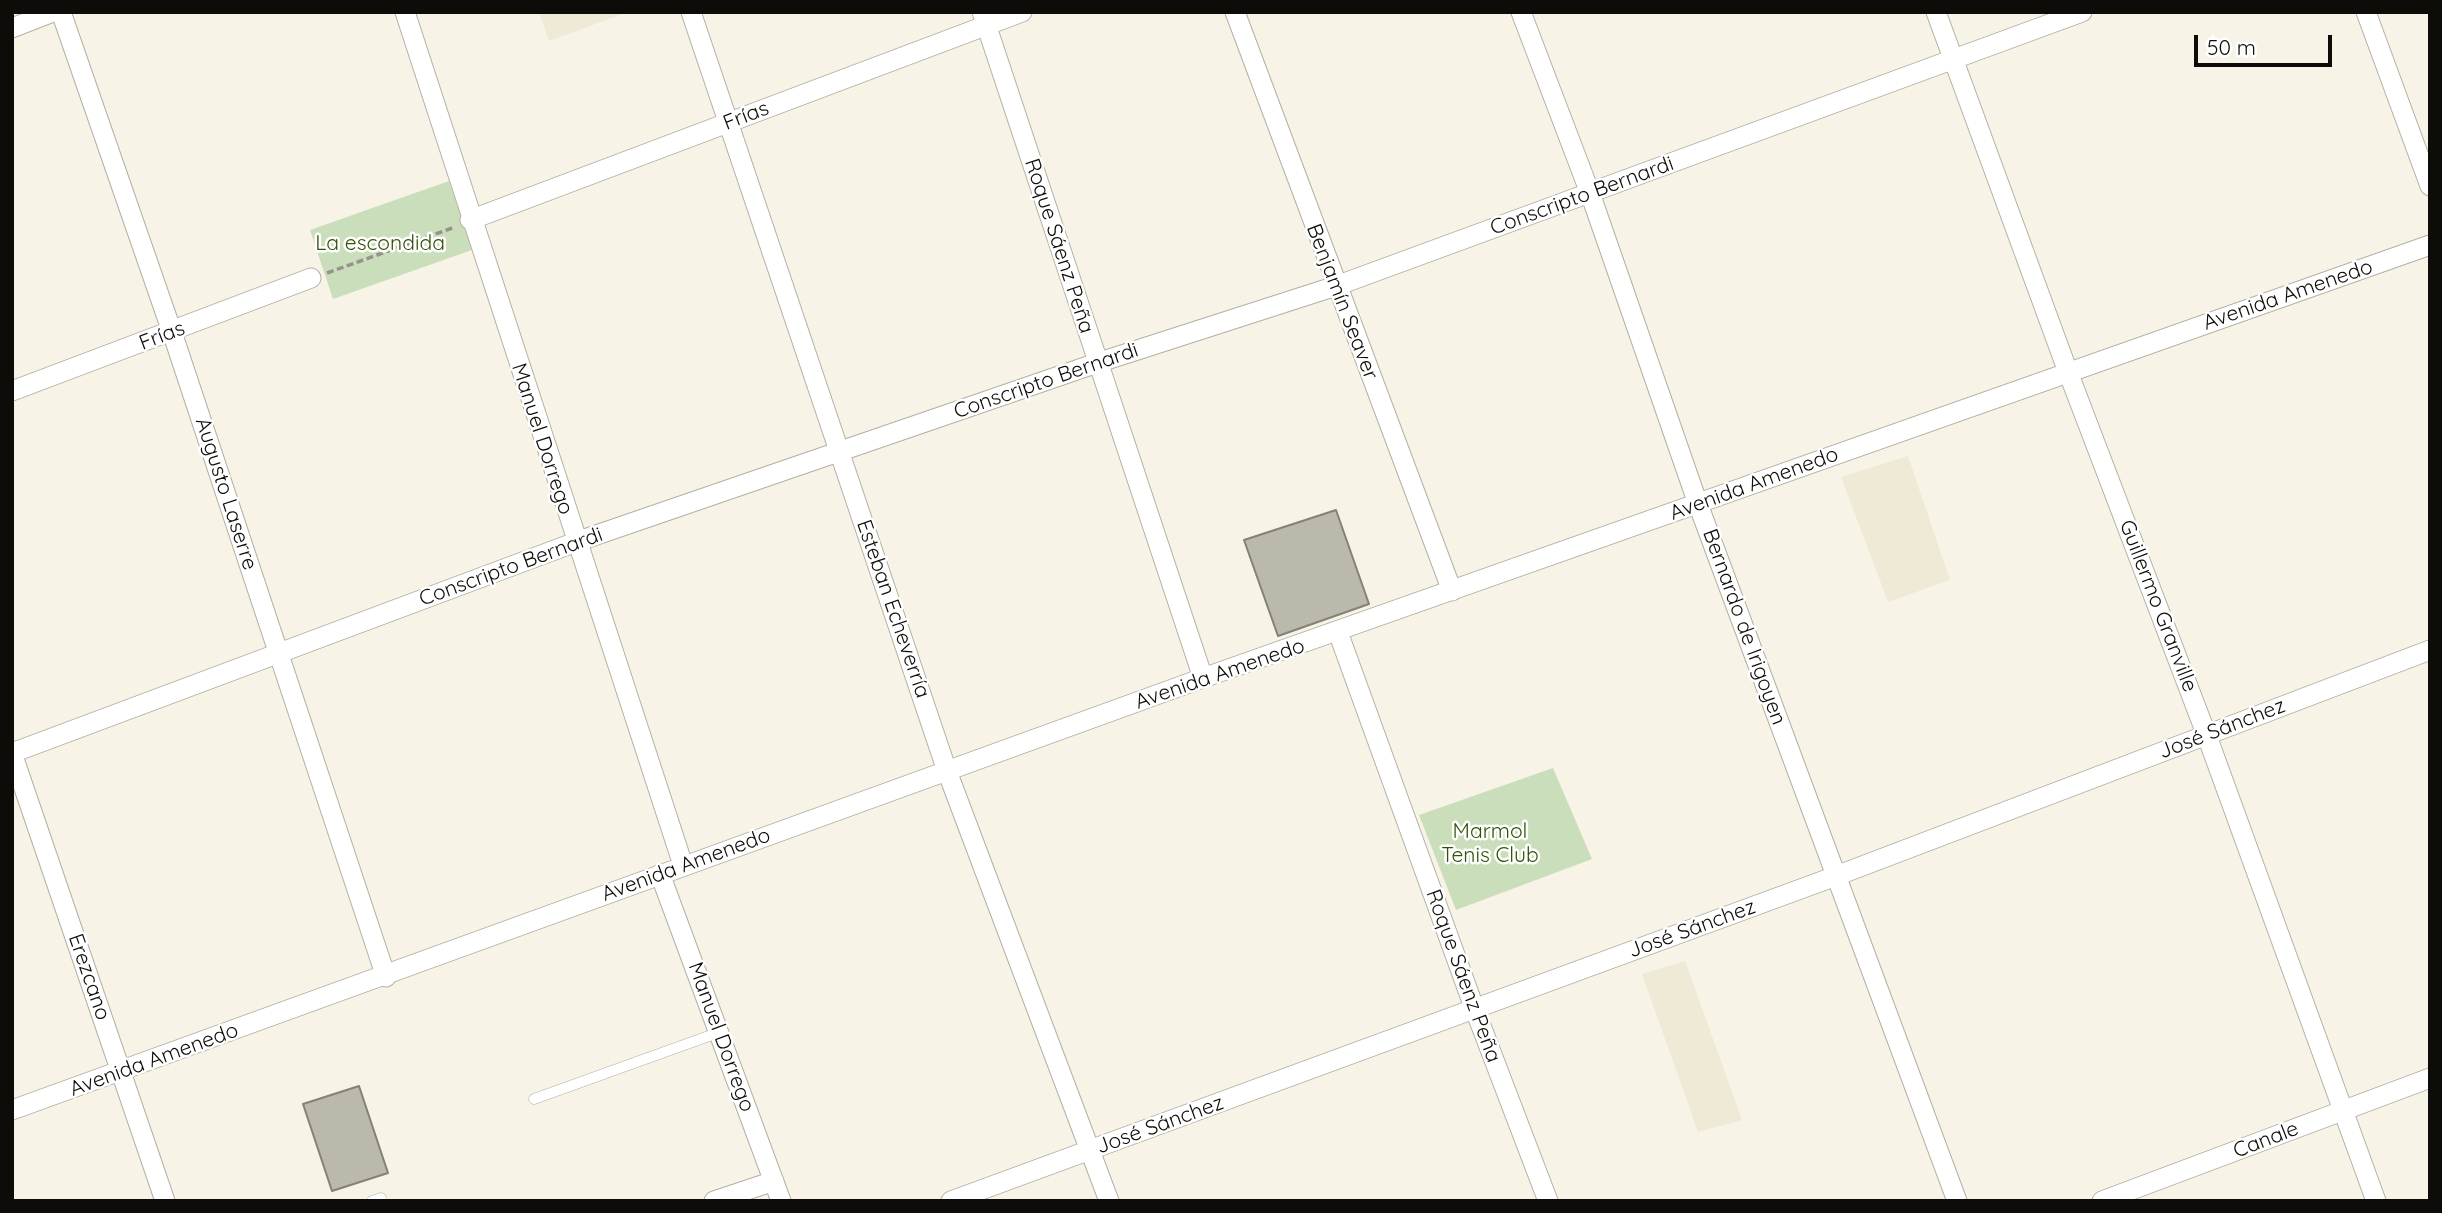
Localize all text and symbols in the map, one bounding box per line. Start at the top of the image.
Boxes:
scale bar [2197,21,2335,65]
text: 50 m [2207,34,2256,60]
street label: Frías [720,96,772,136]
street label: Conscripto Bernardi [1487,151,1677,241]
street label: Roque Sáenz Peña [1019,155,1099,337]
street label: Benjamín Seaver [1301,221,1383,383]
park label: La escondida [315,231,445,257]
street label: Avenida Amenedo [2200,254,2376,336]
street label: Frías [136,316,188,356]
street label: Conscripto Bernardi [951,338,1141,424]
street label: Manuel Dorrego [506,360,578,518]
street label: Augusto Laserre [190,415,262,573]
street label: Avenida Amenedo [1666,442,1842,526]
street label: Guillermo Granville [2114,516,2202,696]
street label: Esteban Echeverría [851,517,935,701]
street label: Conscripto Bernardi [416,522,606,612]
street label: Bernardo de Irigoyen [1697,526,1791,728]
street label: Avenida Amenedo [1132,633,1308,715]
street label: José Sánchez [2155,693,2289,765]
park label: Marmol Tenis Club [1441,819,1539,869]
street label: Avenida Amenedo [598,823,774,907]
street label: Roque Sáenz Peña [1420,886,1506,1066]
street label: José Sánchez [1625,894,1759,964]
street label: Erezcano [62,930,116,1024]
street label: Manuel Dorrego [682,959,760,1115]
street label: Avenida Amenedo [66,1018,242,1102]
street label: José Sánchez [1093,1090,1227,1160]
street label: Canale [2230,1116,2302,1164]

